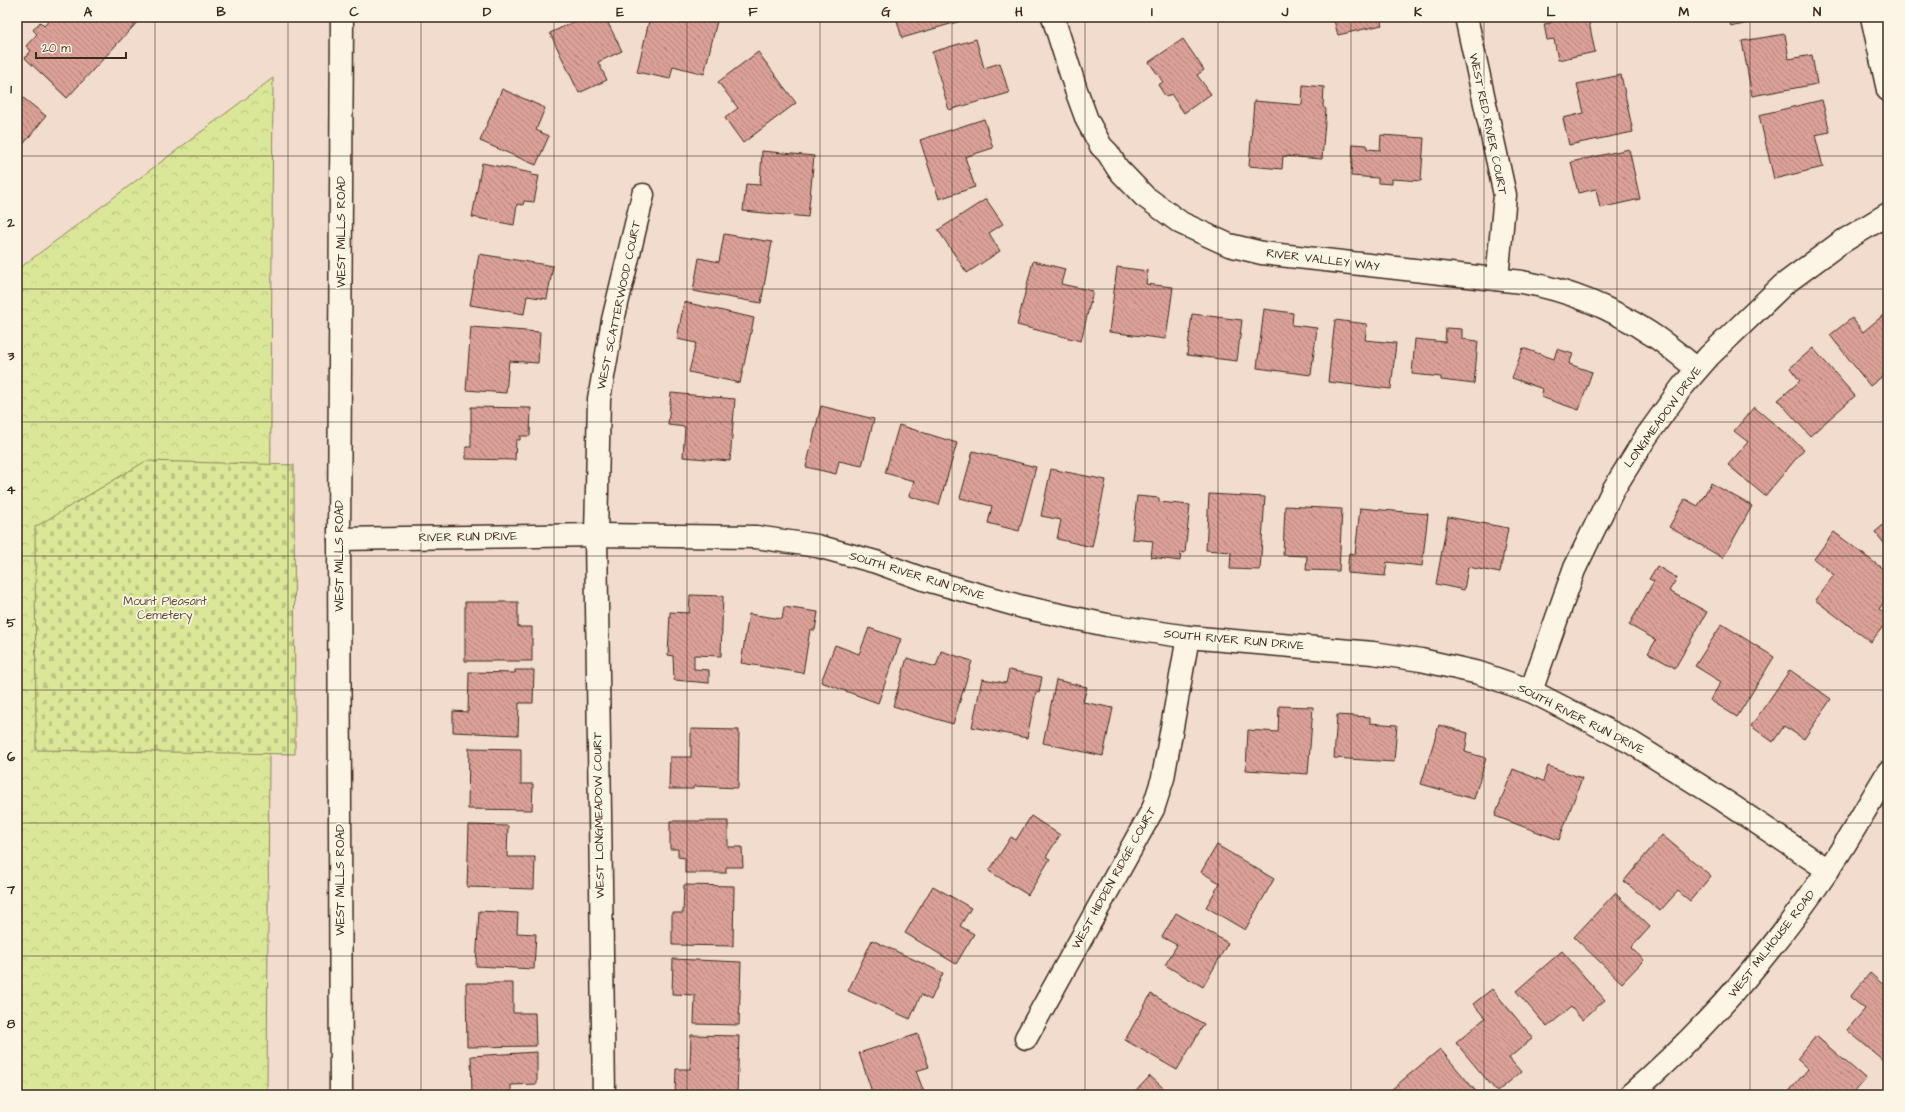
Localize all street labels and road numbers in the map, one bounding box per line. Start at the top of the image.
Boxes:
street label: WEST RED RIVER COURT [1465,52,1511,197]
street label: WEST MILLS ROAD [333,176,350,288]
street label: WEST SCATTERWOOD COURT [593,219,645,391]
street label: RIVER VALLEY WAY [1265,245,1381,275]
street label: LONGMEADOW DRIVE [1620,363,1706,471]
street label: WEST MILLS ROAD [331,500,348,612]
street label: RIVER RUN DRIVE [418,528,518,546]
street label: SOUTH RIVER RUN DRIVE [847,547,987,605]
street label: SOUTH RIVER RUN DRIVE [1163,625,1305,655]
street label: SOUTH RIVER RUN DRIVE [1514,679,1648,759]
street label: WEST LONGMEADOW COURT [589,731,609,898]
street label: WEST HIDDEN RIDGE COURT [1068,803,1161,952]
street label: WEST MILLS ROAD [332,824,349,936]
street label: WEST MILHOUSE ROAD [1725,887,1820,1001]

